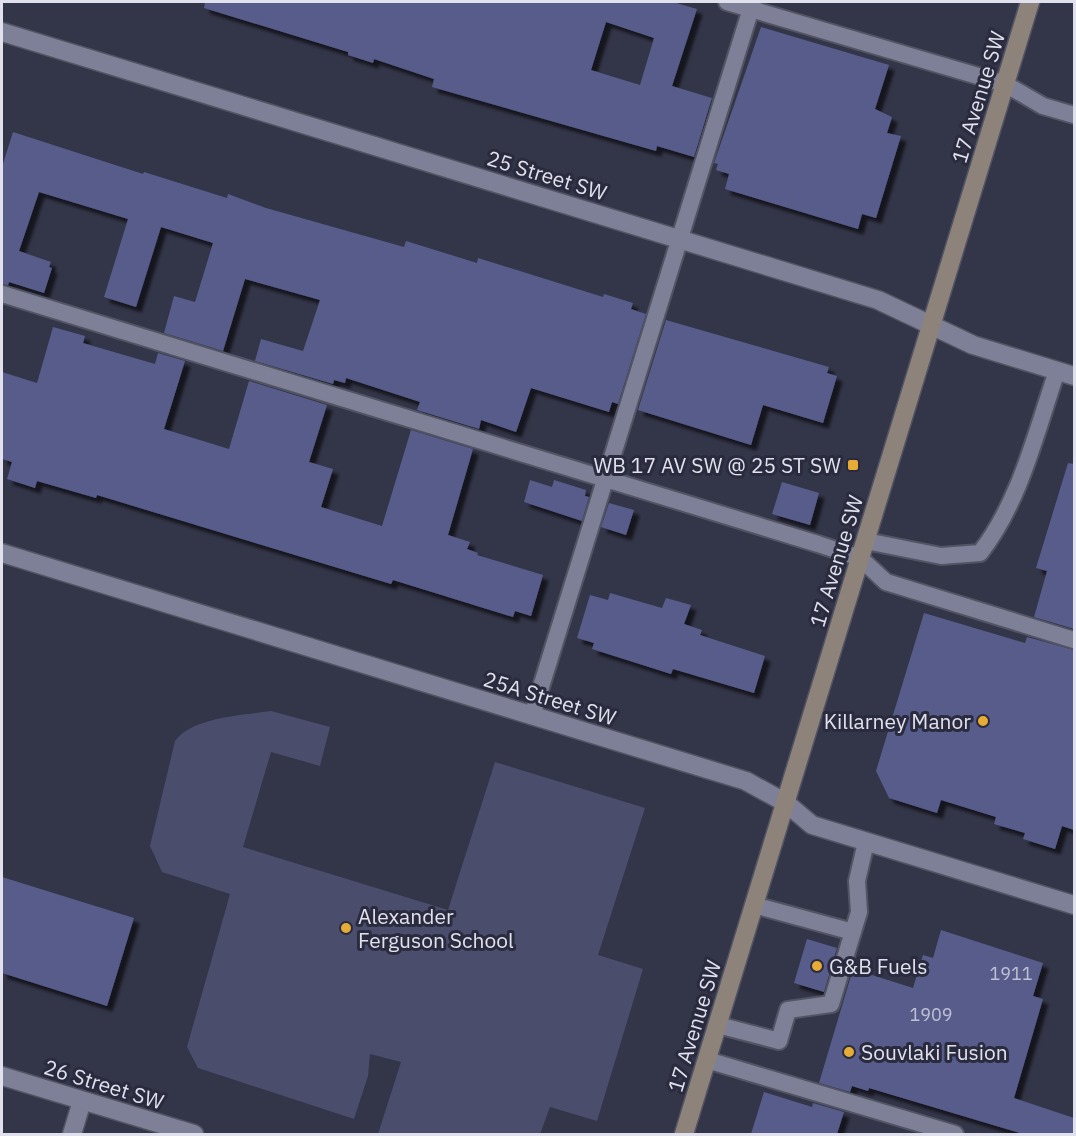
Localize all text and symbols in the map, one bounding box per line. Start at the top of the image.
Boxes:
street label: 17 Avenue SW [945,28,1011,166]
street label: 25 Street SW [484,144,611,207]
place label: WB 17 AV SW @ 25 ST SW [593,451,841,479]
marker: WB 17 AV SW @ 25 ST SW [846,458,860,472]
street label: 17 Avenue SW [803,492,869,630]
street label: 25A Street SW [480,665,620,732]
place label: Killarney Manor [824,707,971,735]
marker: Killarney Manor [976,714,990,728]
place label: Alexander Ferguson School [358,902,514,954]
marker: Alexander Ferguson School [339,921,353,935]
place label: G&B Fuels [829,952,927,980]
street label: 17 Avenue SW [661,957,727,1095]
marker: G&B Fuels [810,959,824,973]
house number: 1911 [989,962,1033,985]
house number: 1909 [909,1003,953,1026]
place label: Souvlaki Fusion [861,1038,1008,1066]
marker: Souvlaki Fusion [842,1045,856,1059]
street label: 26 Street SW [41,1053,168,1116]

